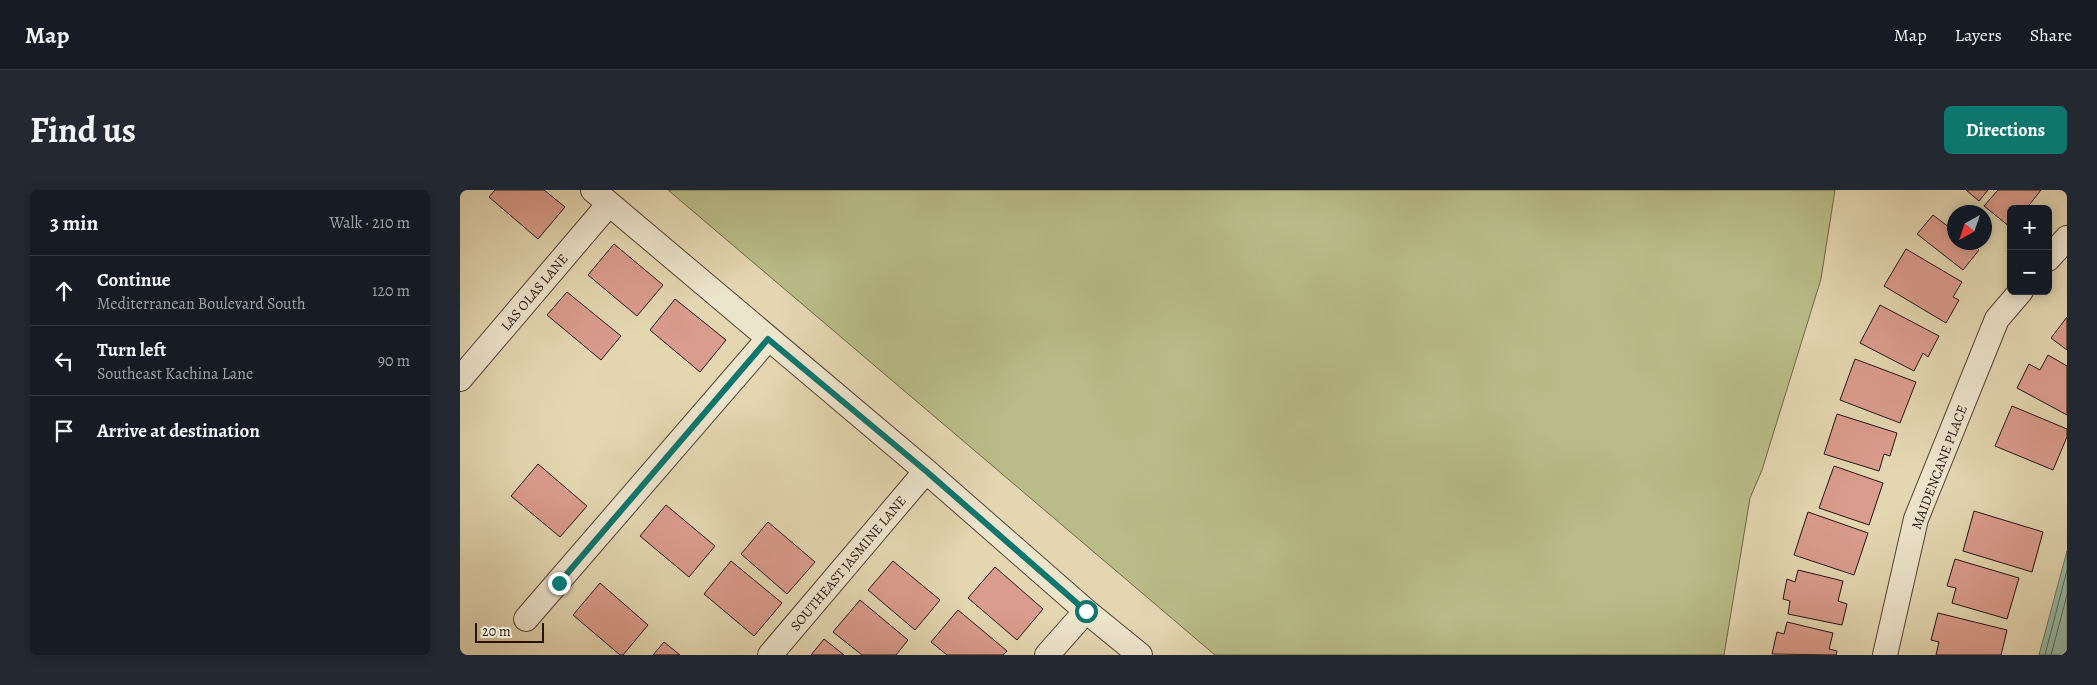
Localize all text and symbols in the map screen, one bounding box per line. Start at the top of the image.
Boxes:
text: Map [25,19,69,51]
text: Map [1894,23,1927,47]
text: Layers [1955,23,2002,47]
text: Share [2030,23,2072,47]
text: Find us [30,106,136,154]
button: Directions [1944,106,2067,154]
north arrow [1947,205,1992,250]
map controls [2007,205,2052,295]
button: + [2007,205,2052,250]
text: 3 min [50,209,98,237]
text: Walk · 210 m [329,212,410,234]
street label: LAS OLAS LANE [496,250,572,335]
button: − [2007,250,2052,295]
text: Continue [97,267,171,293]
icon: ahead [50,277,78,305]
text: 120 m [372,280,410,302]
text: Mediterranean Boulevard South [97,293,306,315]
text: Turn left [97,337,166,363]
icon: left [50,347,78,375]
text: 90 m [378,350,410,372]
text: Southeast Kachina Lane [97,363,253,385]
street label: MAIDENCANE PLACE [1907,402,1972,532]
icon: arrive [50,417,78,445]
text: Arrive at destination [97,418,260,444]
street label: SOUTHEAST JASMINE LANE [786,492,911,635]
route end [548,572,571,595]
route start [1075,600,1098,623]
scale bar [475,620,544,643]
text: 20 m [482,622,511,641]

